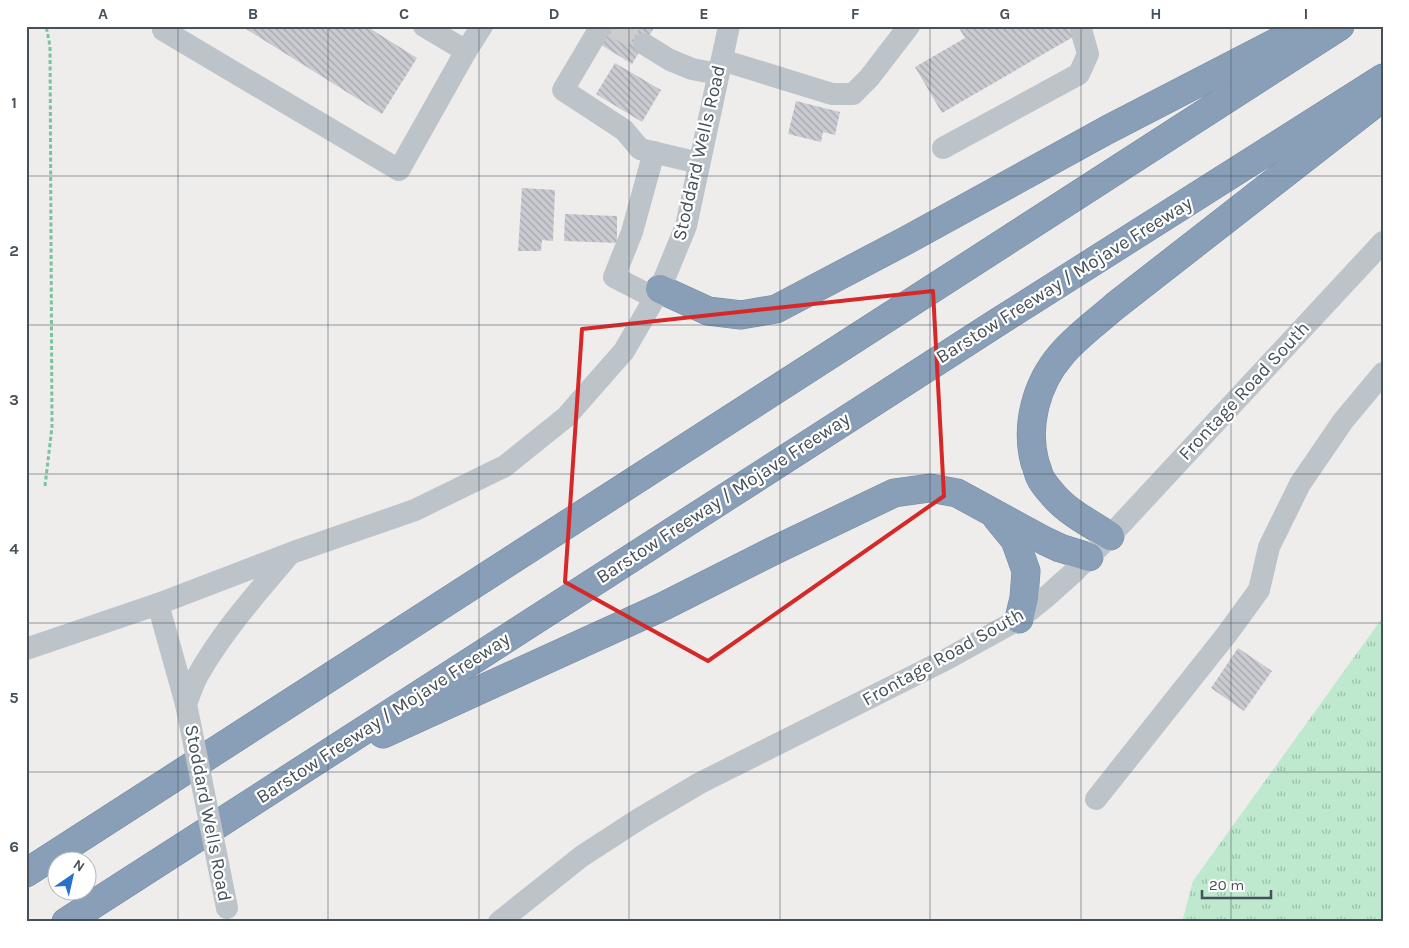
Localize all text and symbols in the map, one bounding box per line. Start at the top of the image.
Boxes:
text: A [98,4,108,23]
text: B [248,4,258,23]
text: C [399,4,409,23]
text: D [549,4,560,23]
text: E [699,4,709,23]
text: F [851,4,860,23]
text: G [1000,4,1010,23]
text: H [1150,4,1162,23]
text: I [1304,4,1308,23]
street label: Stoddard Wells Road [668,63,730,243]
text: 1 [11,93,17,112]
street label: Barstow Freeway / Mojave Freeway [932,192,1196,368]
text: 2 [9,241,19,260]
street label: Frontage Road South [1174,317,1314,465]
text: 3 [9,390,19,409]
street label: Barstow Freeway / Mojave Freeway [592,408,854,588]
text: 4 [9,539,19,558]
street label: Frontage Road South [858,603,1028,711]
street label: Barstow Freeway / Mojave Freeway [252,628,514,808]
text: 5 [9,688,19,707]
street label: Stoddard Wells Road [180,723,236,903]
text: 6 [9,837,19,856]
north arrow [48,850,98,900]
text: N [70,856,88,875]
scale bar [1202,868,1270,900]
text: 20 m [1209,876,1244,894]

